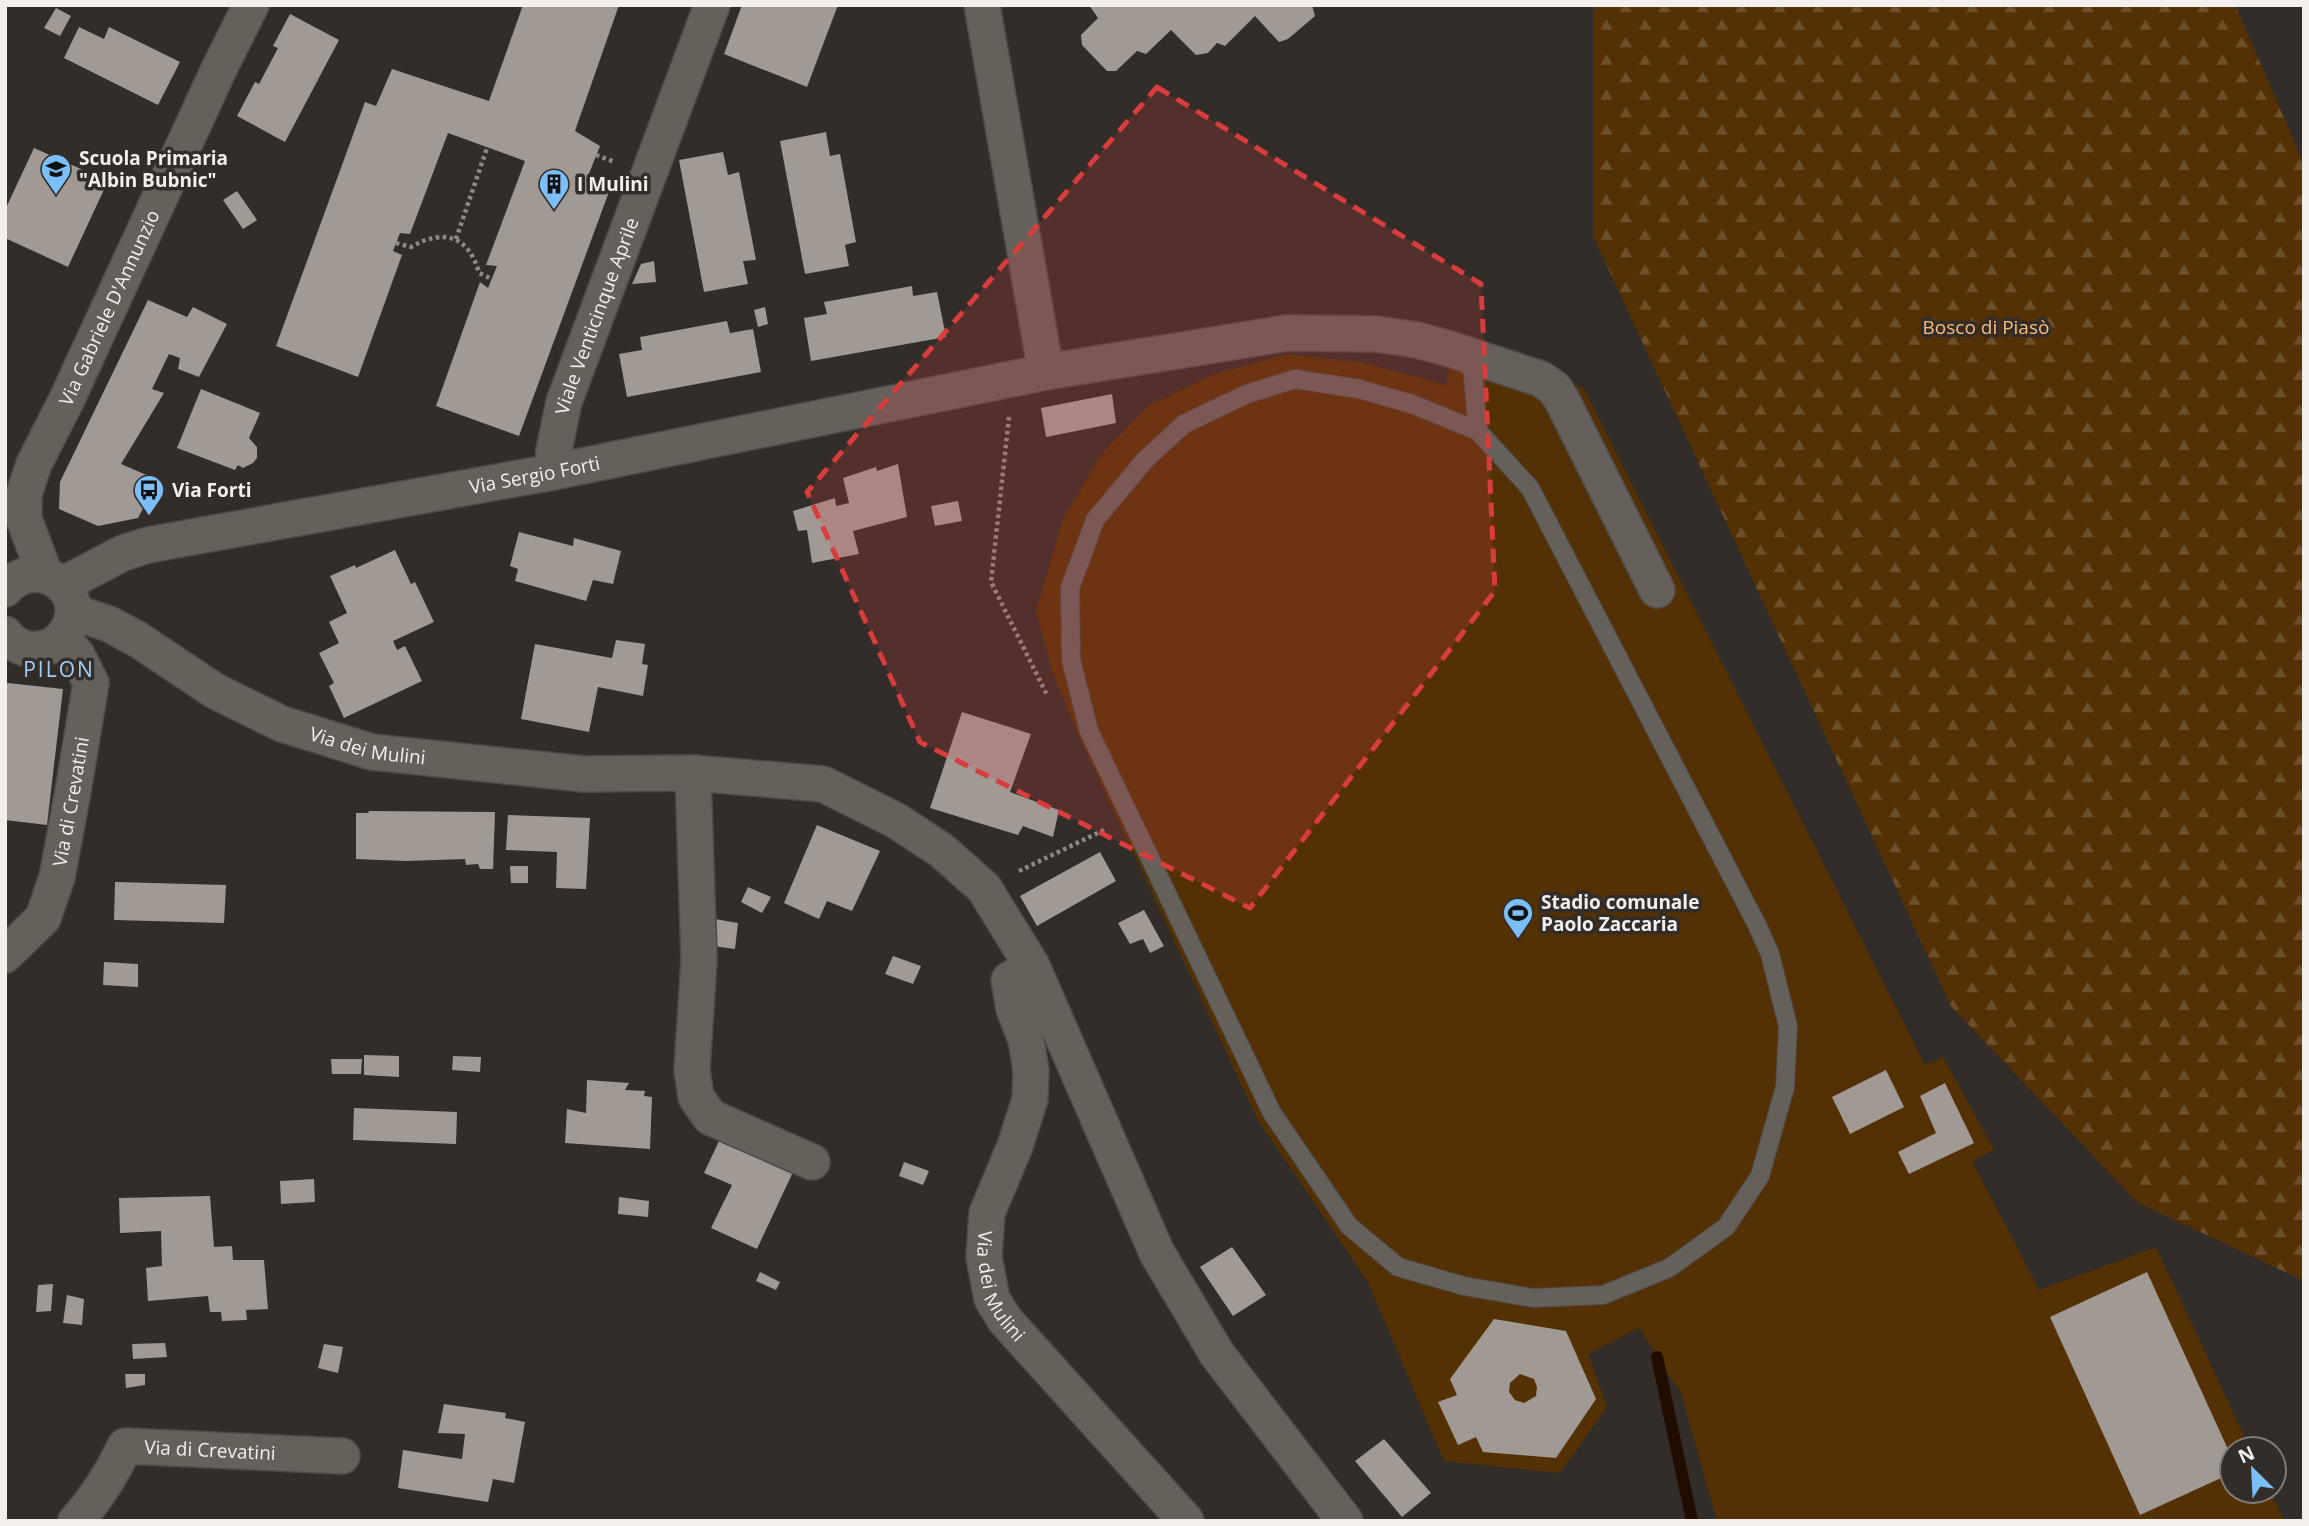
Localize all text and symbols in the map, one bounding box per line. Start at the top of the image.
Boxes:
place label: Scuola Primaria "Albin Bubnic" [79,145,228,193]
school or university icon: Scuola Primaria "Albin Bubnic" [39,152,73,196]
building icon: I Mulini [537,167,571,211]
place label: I Mulini [577,171,649,197]
street label: Via Gabriele D'Annunzio [53,205,165,410]
street label: Viale Venticinque Aprile [549,214,645,417]
park label: Bosco di Piasò [1923,314,2049,340]
street label: Via Sergio Forti [467,450,602,500]
bus stop icon: Via Forti [132,473,166,517]
place label: Via Forti [172,477,251,503]
district label: PILON [23,655,95,683]
street label: Via dei Mulini [306,720,427,770]
street label: Via di Crevatini [46,735,95,869]
place label: Stadio comunale Paolo Zaccaria [1541,889,1699,937]
sports icon: Stadio comunale Paolo Zaccaria [1501,896,1535,940]
street label: Via dei Mulini [971,1230,1031,1347]
street label: Via di Crevatini [144,1434,276,1466]
north arrow [2218,1435,2288,1505]
text: N [2234,1439,2258,1469]

